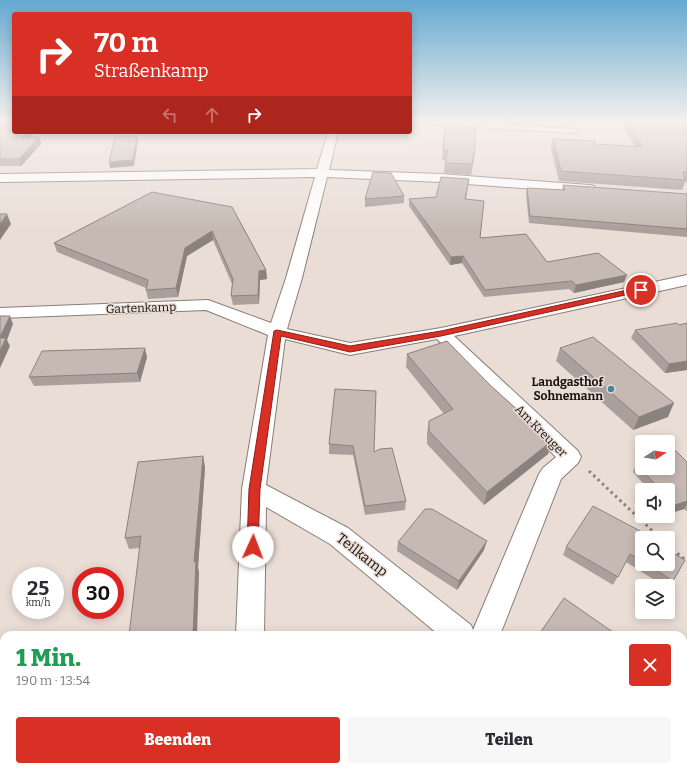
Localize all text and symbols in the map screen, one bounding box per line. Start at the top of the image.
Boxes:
text: 70 m [94,26,158,59]
icon: right [28,28,80,80]
text: Straßenkamp [94,60,209,82]
icon: left [159,104,181,126]
icon: ahead [201,104,223,126]
icon: right [243,104,265,126]
pin [624,273,658,307]
icon: arrive [630,279,652,301]
street label: Gartenkamp [106,300,176,316]
place label: Landgasthof Sohnemann [532,375,605,403]
marker: Landgasthof Sohnemann [606,384,616,394]
street label: Am Kreuger [512,402,570,460]
north arrow [635,435,675,475]
map controls [635,435,675,619]
button: sound [635,483,675,523]
position arrow [232,526,274,568]
street label: Teilkamp [333,530,391,580]
button: search [635,531,675,571]
speed limit sign: 30 [72,567,124,619]
text: 25 [27,576,49,600]
button: layers [635,579,675,619]
text: km/h [26,597,50,609]
text: 1 Min. [16,644,81,672]
button: close [629,644,671,686]
text: 190 m · 13:54 [16,673,90,688]
button: Beenden [16,717,340,763]
button: Teilen [348,717,671,763]

